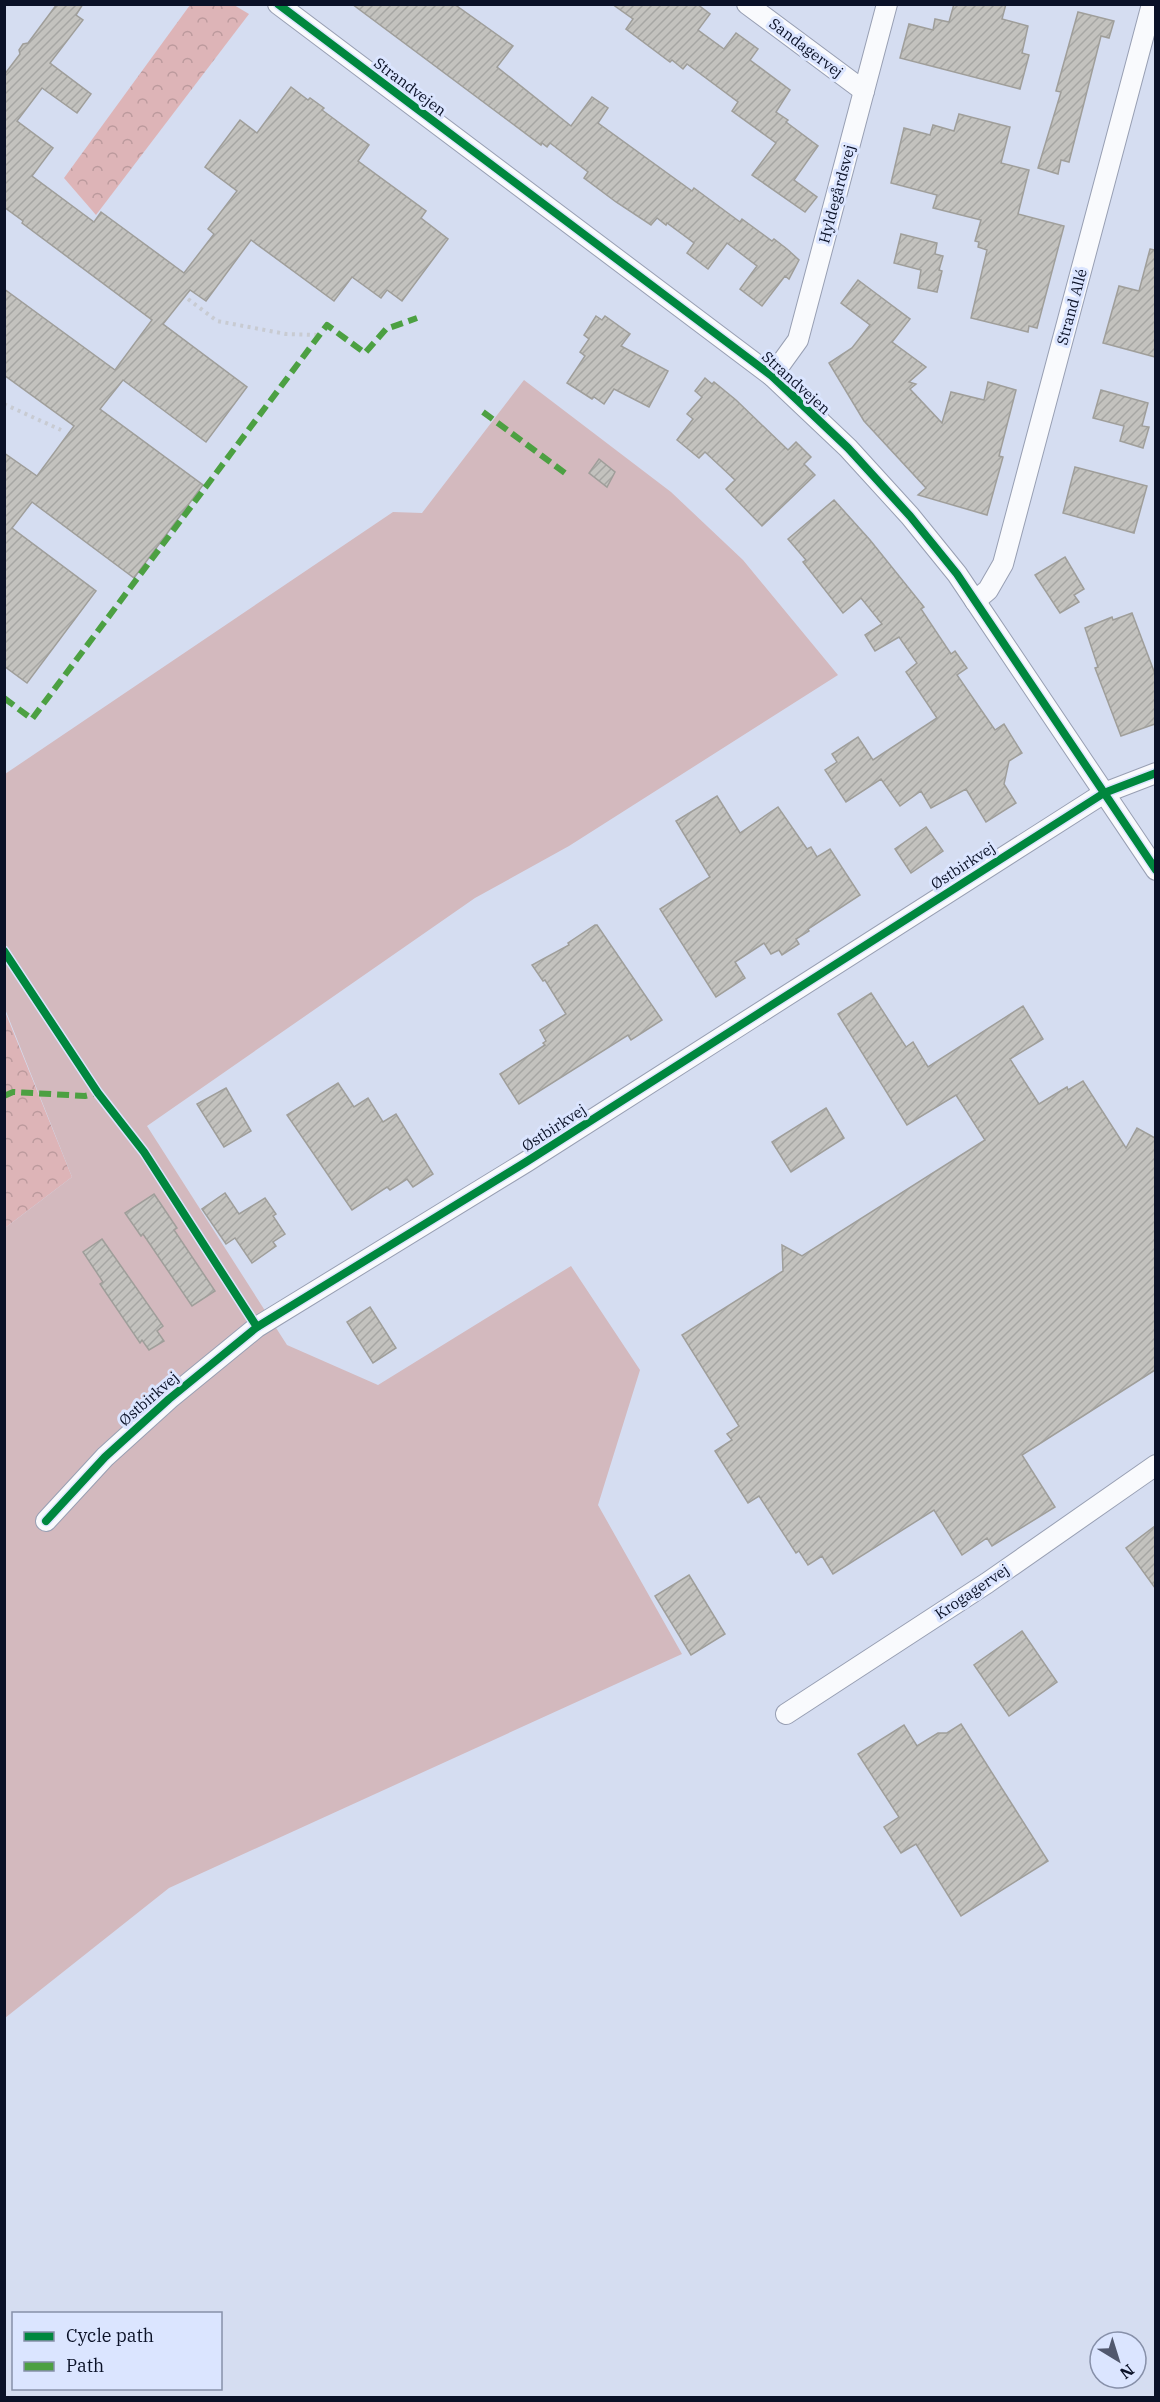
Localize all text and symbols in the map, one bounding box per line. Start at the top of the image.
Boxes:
street label: Sandagervej [766,14,847,82]
street label: Strandvejen [370,53,451,120]
street label: Hyldegårdsvej [814,143,859,245]
street label: Strand Allé [1052,267,1091,347]
street label: Strandvejen [758,347,835,419]
street label: Østbirkvej [927,838,998,893]
street label: Østbirkvej [518,1100,589,1155]
street label: Østbirkvej [115,1368,182,1430]
street label: Krogagervej [931,1560,1012,1623]
legend [12,2312,222,2390]
text: Cycle path [66,2324,154,2347]
north arrow [1088,2330,1148,2390]
text: Path [66,2354,104,2377]
text: N [1116,2360,1138,2384]

